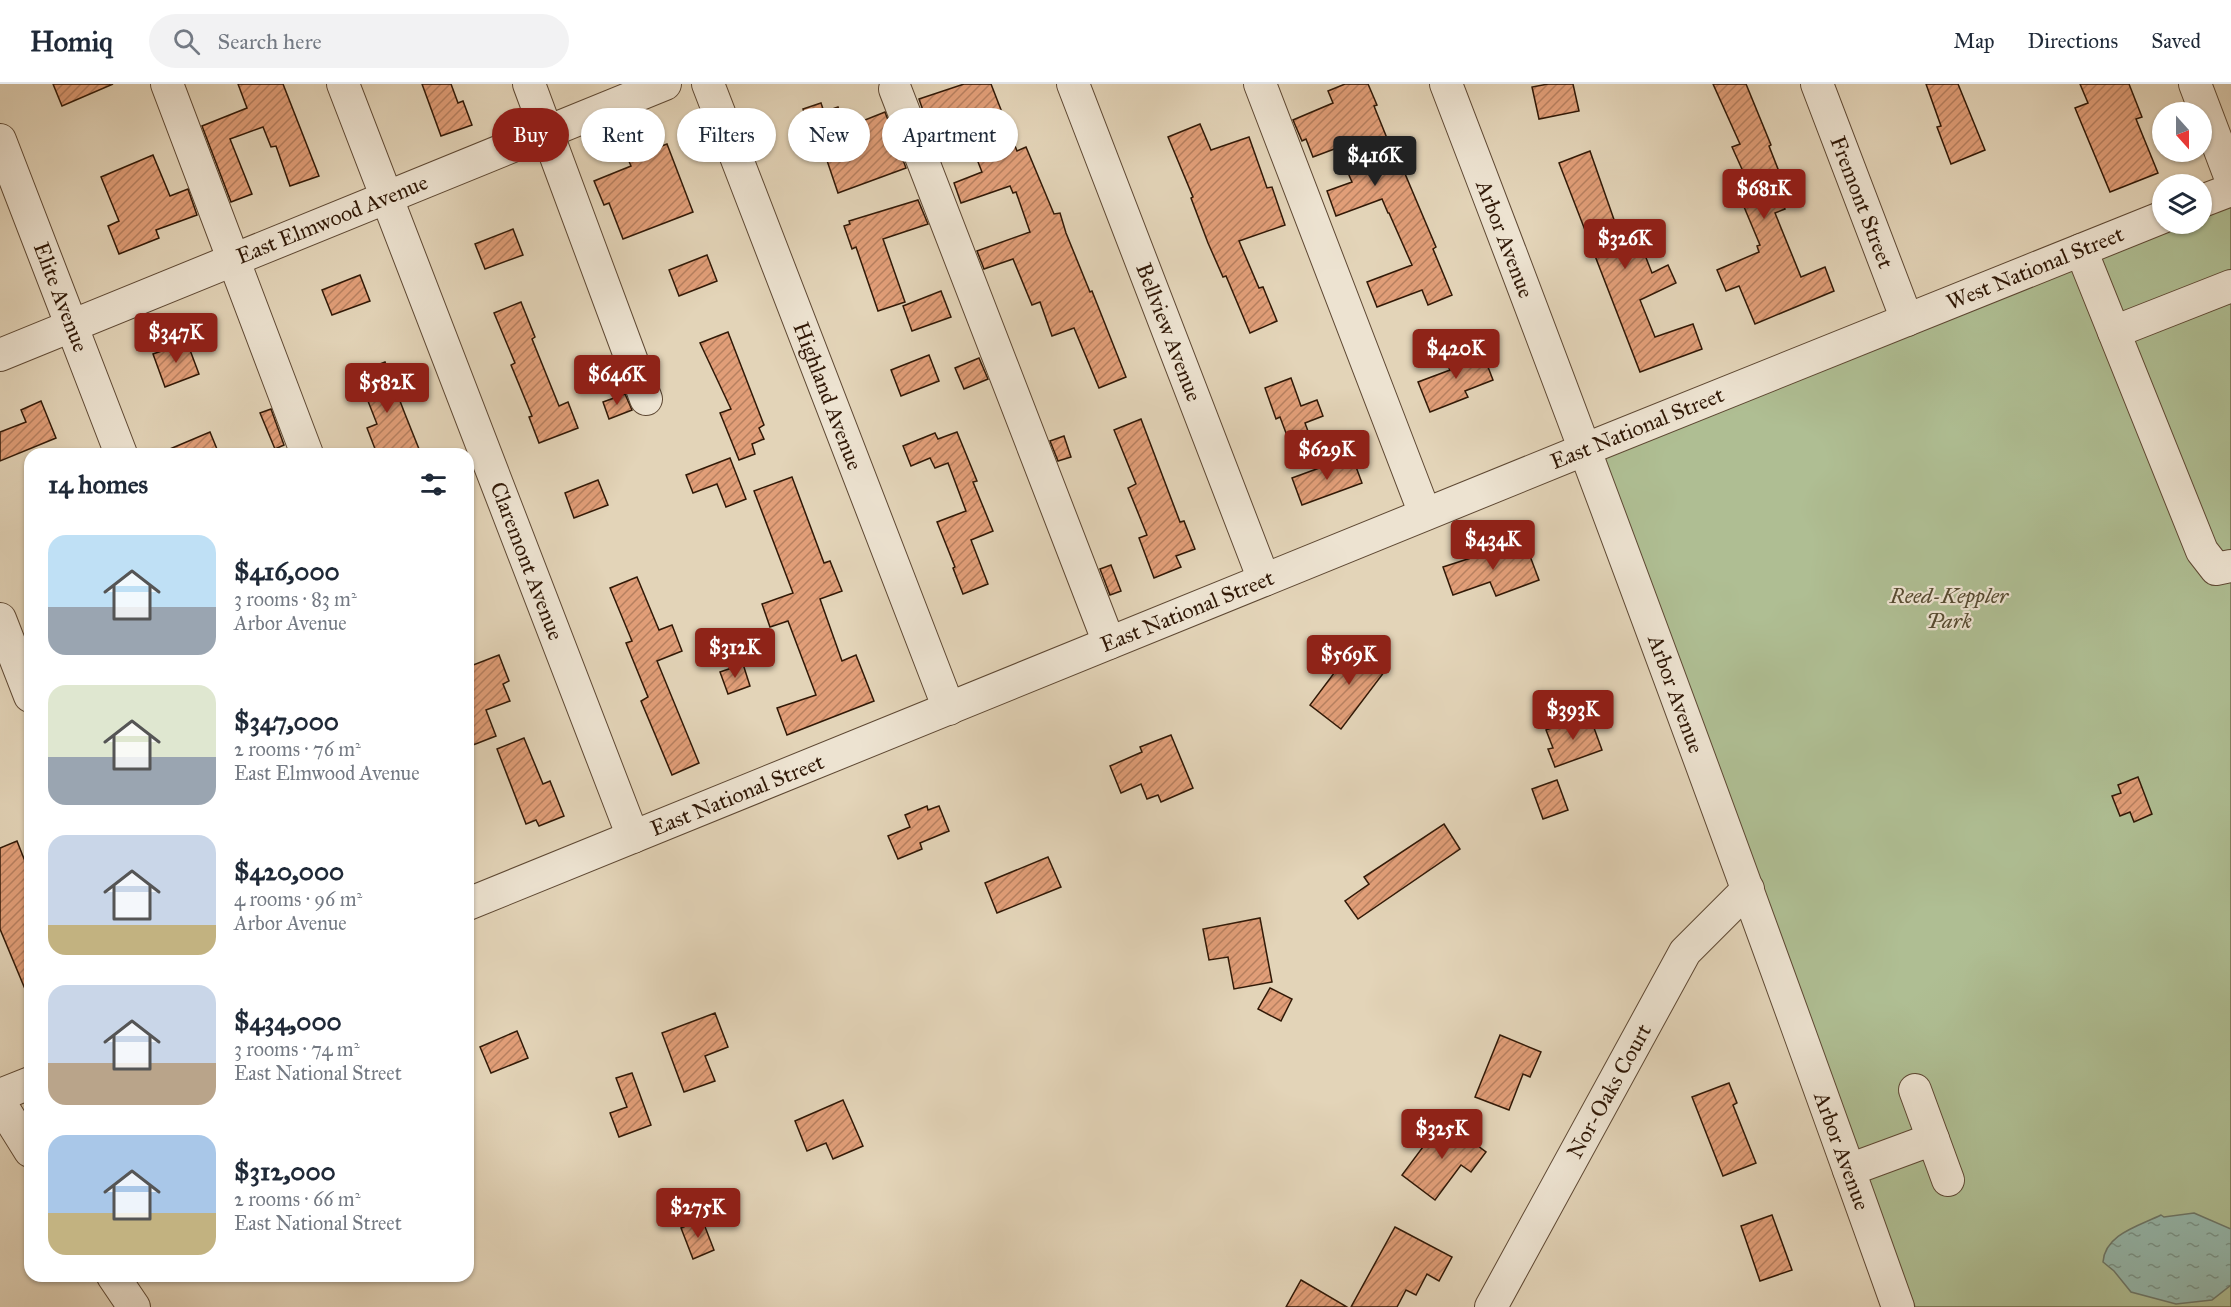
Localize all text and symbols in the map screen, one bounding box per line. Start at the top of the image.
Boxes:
search box [149,14,569,68]
text: Homiq [30,24,113,59]
icon: search [170,25,203,58]
text: Search here [218,28,322,55]
text: Map [1954,28,1995,54]
text: Directions [2028,28,2118,54]
text: Saved [2151,28,2201,54]
north arrow [2152,102,2212,162]
map controls [2152,102,2212,234]
chip: Buy [492,108,569,162]
chip: Rent [581,108,665,162]
chip: Filters [677,108,776,162]
chip: New [788,108,870,162]
chip: Apartment [882,108,1018,162]
street label: Fremont Street [1824,132,1900,272]
pin: $416K [1333,136,1417,187]
text: $416K [1347,143,1403,167]
street label: East Elmwood Avenue [232,168,432,270]
pin: $681K [1722,169,1806,220]
button: layers [2152,174,2212,234]
street label: Arbor Avenue [1470,175,1540,302]
text: $681K [1737,176,1791,200]
pin: $326K [1583,219,1667,270]
street label: West National Street [1942,220,2128,316]
text: $326K [1598,226,1652,250]
street label: Elite Avenue [28,238,94,356]
street label: Bellview Avenue [1130,259,1208,405]
pin: $347K [134,313,218,364]
street label: Highland Avenue [787,318,869,474]
text: $347K [148,320,204,344]
pin: $420K [1414,329,1498,380]
text: $420K [1427,336,1485,360]
pin: $646K [575,355,659,406]
text: $646K [588,362,646,386]
pin: $582K [345,363,429,414]
text: $582K [359,370,415,394]
street label: East National Street [1546,381,1728,475]
pin: $629K [1285,430,1369,481]
text: $629K [1298,437,1356,461]
text: 14 homes [48,468,148,500]
icon: filters [417,468,450,501]
street label: Claremont Avenue [484,478,570,644]
pin: $434K [1451,520,1535,571]
text: $434K [1465,527,1521,551]
text: $416,000 [234,555,340,587]
icon: home [96,559,168,631]
street label: East National Street [1096,564,1278,658]
park label: Reed-Keppler Park [1889,582,2010,634]
text: 3 rooms · 83 m² [234,587,357,611]
text: Arbor Avenue [234,611,347,635]
pin: $312K [693,628,777,679]
street label: Arbor Avenue [1642,630,1710,757]
text: $312K [709,635,761,659]
pin: $569K [1307,635,1391,686]
text: $569K [1321,642,1377,666]
pin: $393K [1531,690,1615,741]
text: $393K [1547,697,1599,721]
text: $347,000 [234,705,339,737]
icon: home [96,709,168,781]
text: 2 rooms · 76 m² [234,737,361,761]
street label: East National Street [646,748,828,842]
text: East Elmwood Avenue [234,761,420,785]
text: $420,000 [234,855,344,887]
icon: home [96,859,168,931]
text: 4 rooms · 96 m² [234,887,362,911]
text: Arbor Avenue [234,911,347,935]
text: $434,000 [234,1005,342,1037]
icon: home [96,1009,168,1081]
street label: Nor-Oaks Court [1561,1019,1657,1163]
text: 3 rooms · 74 m² [234,1037,359,1061]
text: East National Street [234,1061,402,1085]
street label: Arbor Avenue [1808,1087,1876,1214]
pin: $325K [1400,1109,1484,1160]
text: $325K [1415,1116,1469,1140]
text: $312,000 [234,1155,336,1187]
icon: home [96,1159,168,1231]
text: 2 rooms · 66 m² [234,1187,360,1211]
pin: $275K [656,1188,740,1239]
text: $275K [670,1195,726,1219]
text: East National Street [234,1211,402,1235]

